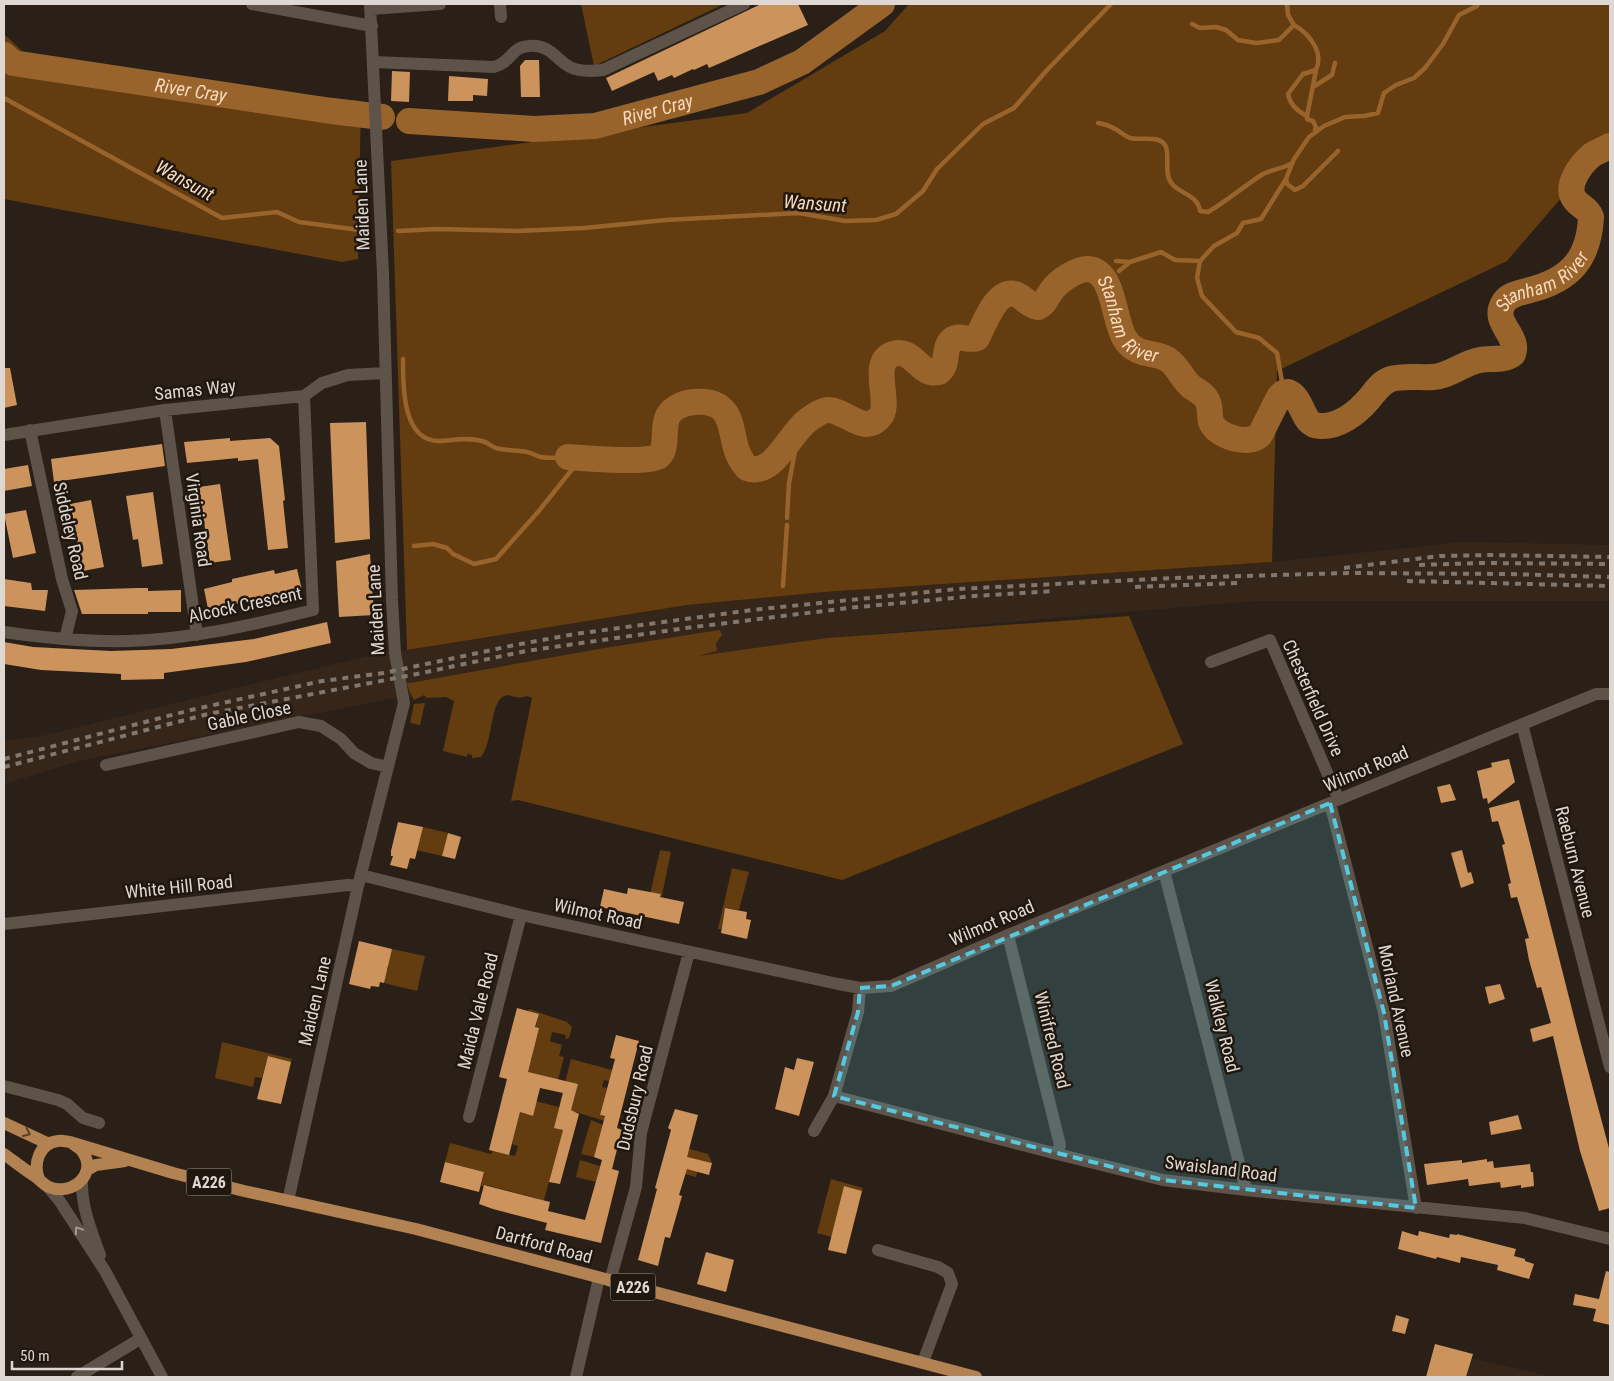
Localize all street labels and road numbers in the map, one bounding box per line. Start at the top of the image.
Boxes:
street label: Maiden Lane [349,159,374,251]
street label: Samas Way [153,375,237,404]
street label: Virginia Road [182,472,215,568]
street label: Siddeley Road [49,480,92,582]
street label: Maiden Lane [363,564,388,656]
street label: Alcock Crescent [186,582,304,627]
street label: Chesterfield Drive [1278,636,1349,759]
street label: Gable Close [205,696,293,735]
street label: Wilmot Road [1320,741,1411,796]
street label: Raeburn Avenue [1551,804,1600,920]
street label: White Hill Road [124,870,234,903]
street label: Wilmot Road [552,894,644,933]
street label: Wilmot Road [946,895,1037,950]
street label: Morland Avenue [1374,943,1419,1059]
street label: Maida Vale Road [453,951,502,1071]
street label: Maiden Lane [294,954,335,1048]
street label: Walkley Road [1201,977,1244,1074]
street label: Winifred Road [1030,989,1075,1091]
street label: Dudsbury Road [612,1043,657,1152]
street label: Swaisland Road [1164,1151,1278,1186]
road number: A226 [186,1168,232,1196]
street label: Dartford Road [493,1222,595,1268]
road number: A226 [610,1274,656,1300]

